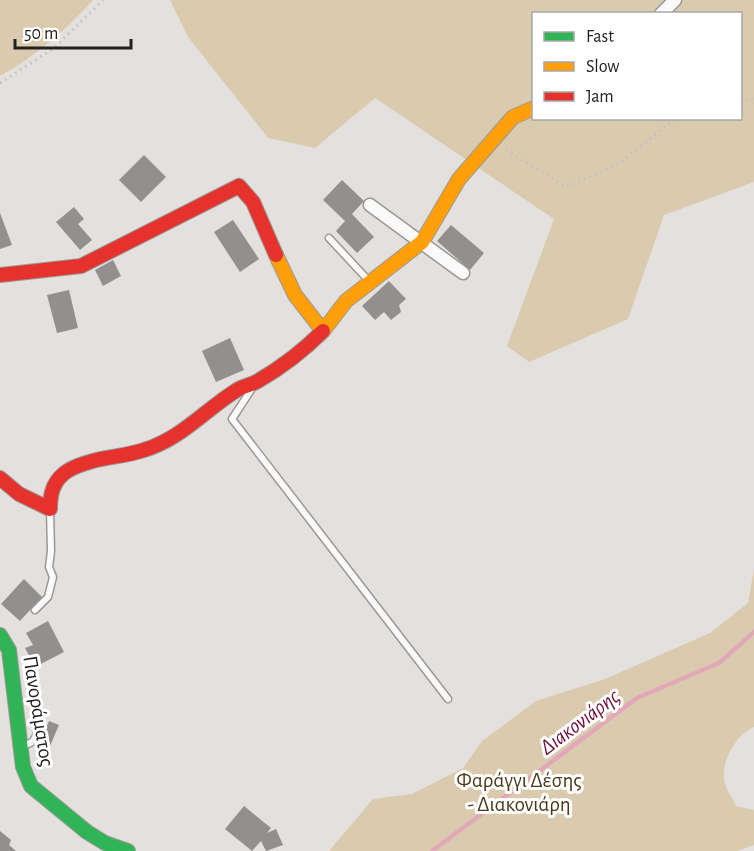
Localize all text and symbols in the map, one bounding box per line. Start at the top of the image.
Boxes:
scale bar [15,12,130,50]
legend [532,12,742,120]
text: 50 m [24,25,58,43]
text: Fast [586,28,614,46]
text: Slow [586,58,619,76]
text: Jam [586,88,614,106]
street label: Πανοράματος [19,654,58,768]
water label: Διακονιάρης [536,685,624,759]
park label: Φαράγγι Δέσης - Διακονιάρη [456,770,582,815]

